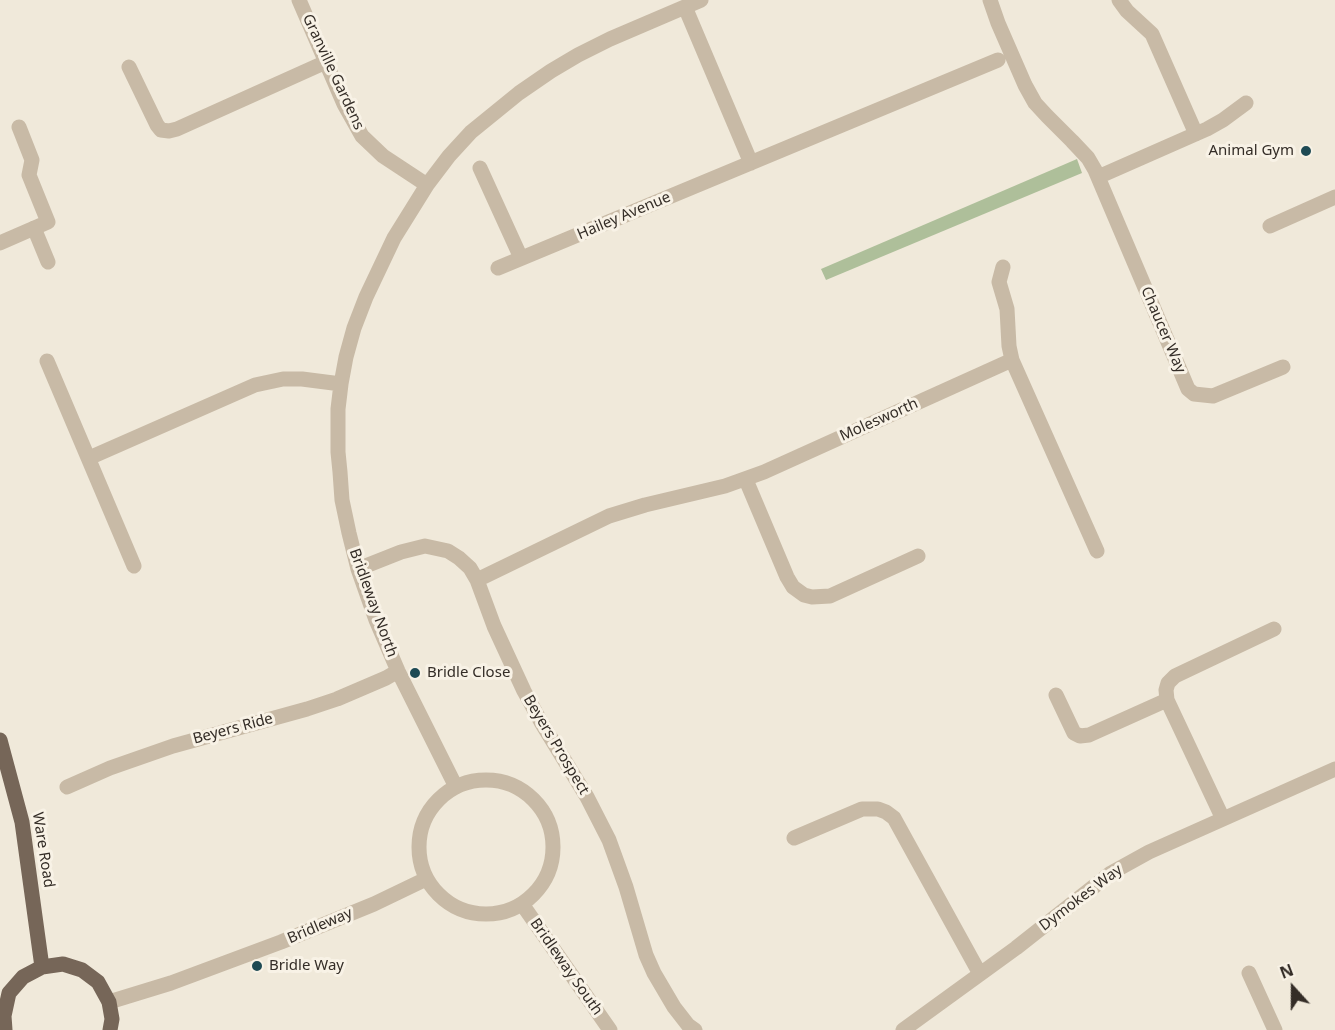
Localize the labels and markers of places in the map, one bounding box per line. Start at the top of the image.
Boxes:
place label: Animal Gym [1208,142,1294,160]
marker: Animal Gym [1299,144,1313,158]
place label: Bridle Close [427,664,510,682]
marker: Bridle Close [408,666,422,680]
place label: Bridle Way [269,957,344,975]
marker: Bridle Way [250,959,264,973]

